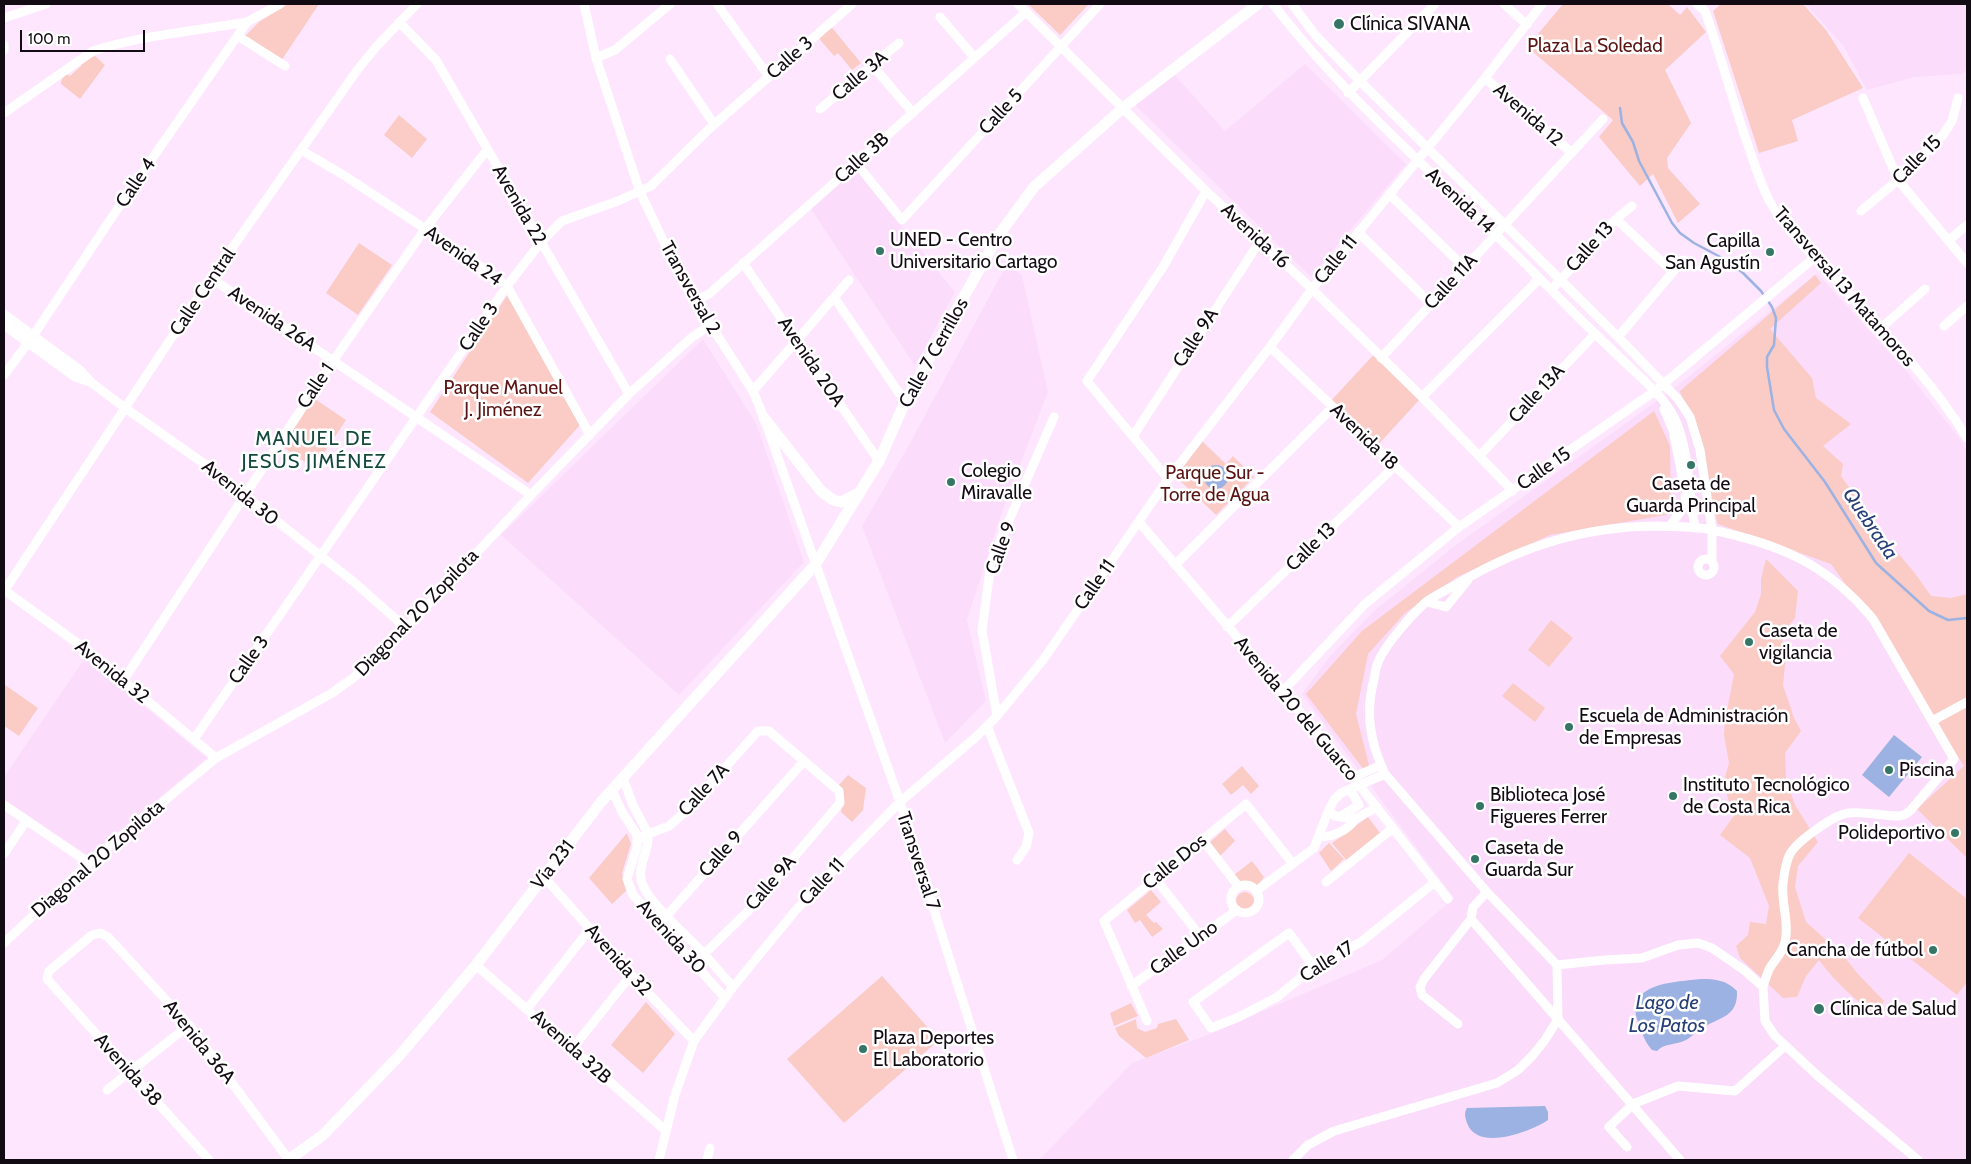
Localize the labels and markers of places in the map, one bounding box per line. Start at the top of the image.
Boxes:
place label: Clínica SIVANA [1350,13,1470,35]
marker: Clínica SIVANA [1332,17,1346,31]
place label: UNED - Centro Universitario Cartago [890,229,1057,273]
place label: Capilla San Agustín [1665,230,1760,274]
marker: UNED - Centro Universitario Cartago [874,245,886,257]
marker: Capilla San Agustín [1764,246,1776,258]
marker: Caseta de Guarda Principal [1685,459,1697,471]
place label: Colegio Miravalle [961,460,1032,504]
place label: Caseta de Guarda Principal [1626,473,1756,517]
marker: Colegio Miravalle [945,476,957,488]
place label: Caseta de vigilancia [1759,620,1837,664]
marker: Caseta de vigilancia [1743,636,1755,648]
place label: Escuela de Administración de Empresas [1579,705,1788,749]
marker: Escuela de Administración de Empresas [1563,721,1575,733]
place label: Piscina [1899,759,1954,781]
marker: Piscina [1883,764,1895,776]
place label: Instituto Tecnológico de Costa Rica [1683,774,1850,818]
place label: Biblioteca José Figueres Ferrer [1490,784,1607,828]
marker: Instituto Tecnológico de Costa Rica [1667,790,1679,802]
marker: Biblioteca José Figueres Ferrer [1474,800,1486,812]
place label: Polideportivo [1838,822,1945,844]
marker: Polideportivo [1949,827,1961,839]
place label: Caseta de Guarda Sur [1485,837,1573,881]
marker: Caseta de Guarda Sur [1469,853,1481,865]
place label: Cancha de fútbol [1787,939,1923,961]
marker: Cancha de fútbol [1927,944,1939,956]
place label: Clínica de Salud [1830,998,1957,1020]
marker: Clínica de Salud [1812,1002,1826,1016]
place label: Plaza Deportes El Laboratorio [873,1027,994,1071]
marker: Plaza Deportes El Laboratorio [857,1043,869,1055]

